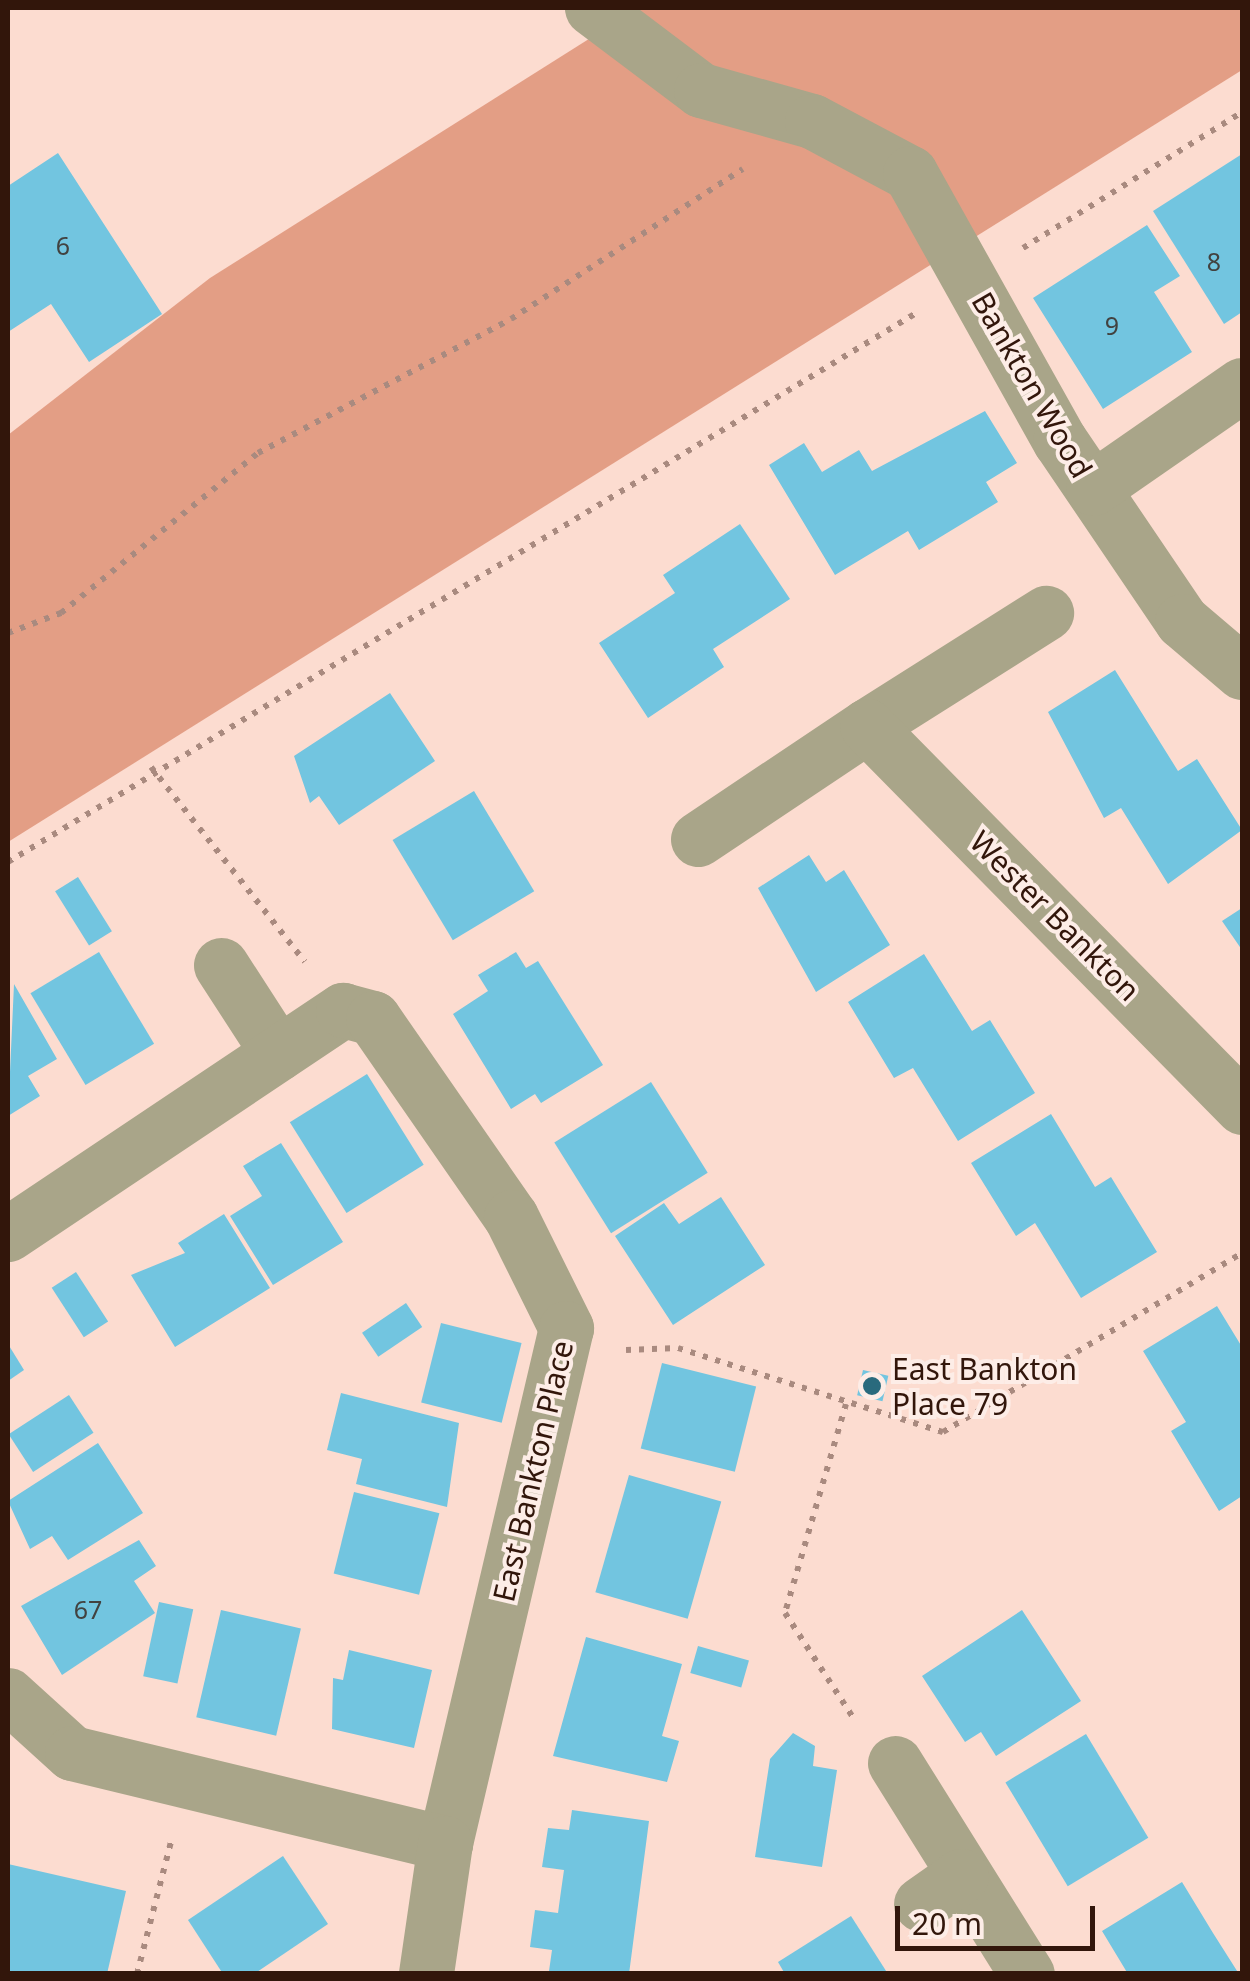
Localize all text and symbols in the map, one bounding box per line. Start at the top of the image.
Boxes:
house number: 6 [56,230,70,260]
house number: 8 [1207,246,1221,276]
street label: Bankton Wood [964,286,1100,484]
house number: 9 [1105,310,1119,340]
street label: Wester Bankton [963,824,1147,1008]
street label: East Bankton Place [485,1337,581,1605]
place label: East Bankton Place 79 [892,1351,1077,1422]
marker: East Bankton Place 79 [861,1375,883,1397]
house number: 67 [74,1594,102,1624]
scale bar [900,1886,1100,1948]
text: 20 m [912,1903,982,1944]

